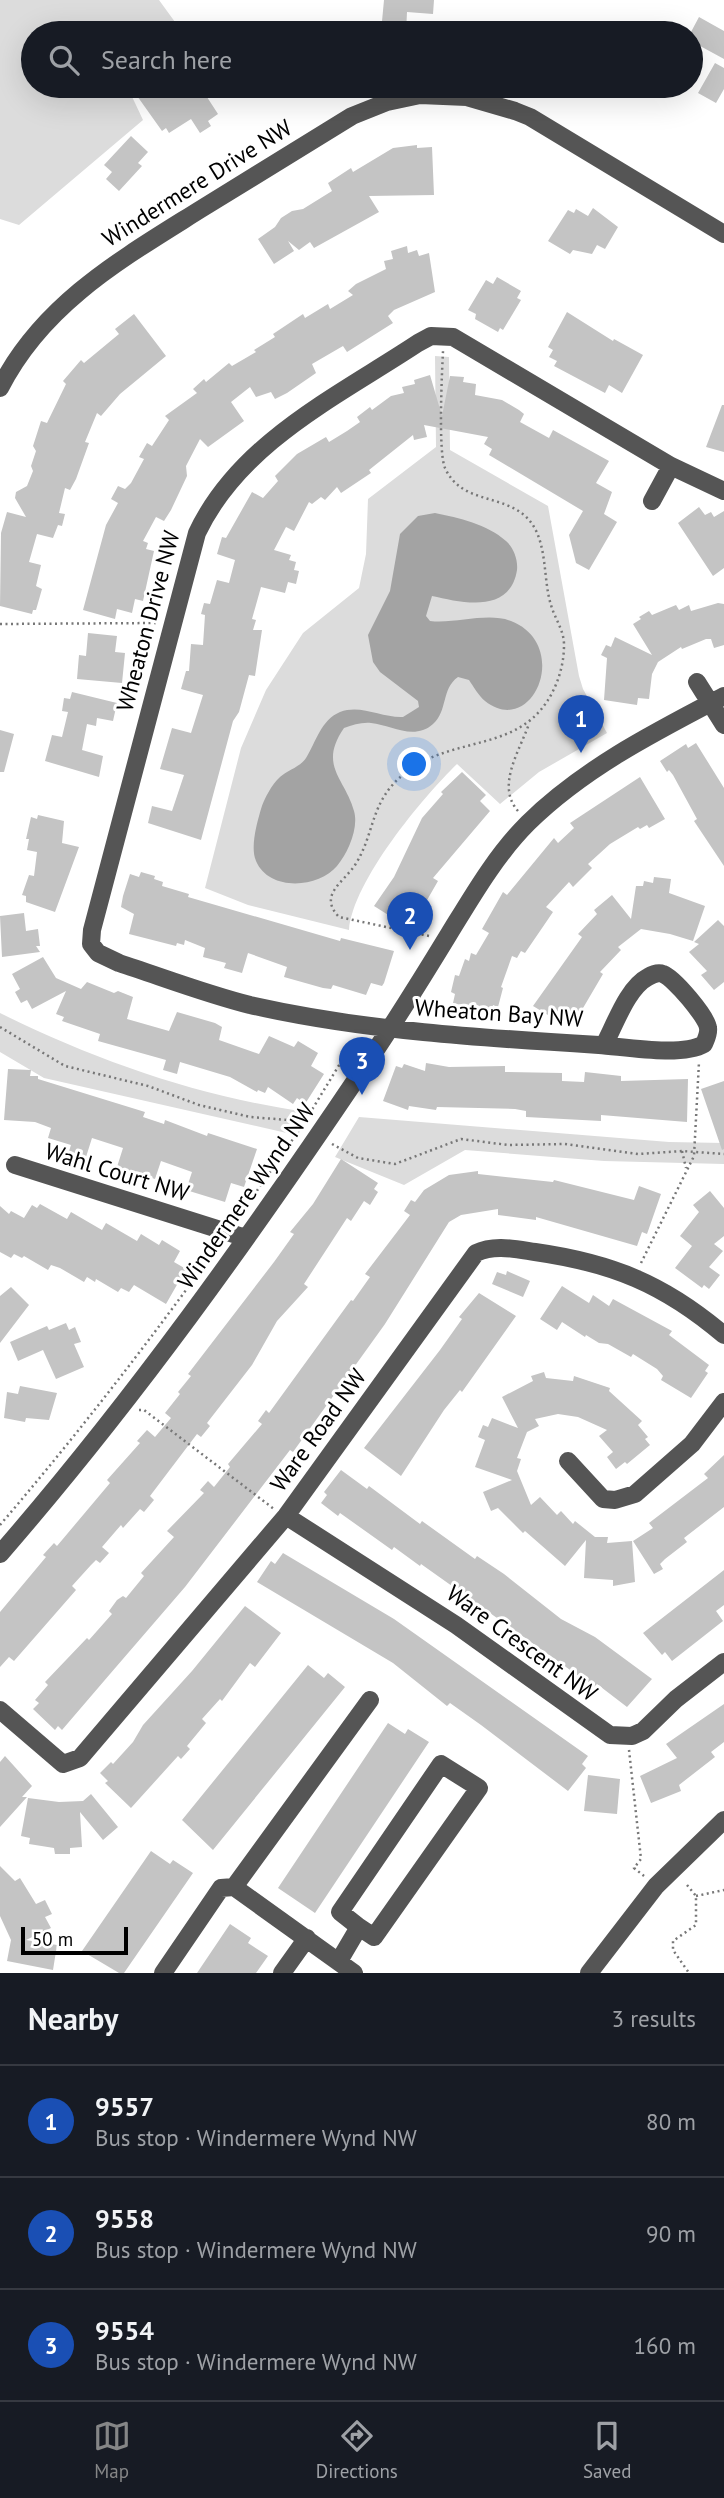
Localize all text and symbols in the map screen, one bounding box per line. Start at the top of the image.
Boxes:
search box [21,21,703,98]
icon: search [45,41,83,79]
text: Search here [101,43,232,76]
street label: Windermere Drive NW [97,113,297,253]
street label: Wheaton Drive NW [110,528,186,714]
pin: 1 [558,695,604,753]
your location [397,747,431,781]
pin: 2 [387,892,433,950]
street label: Wheaton Bay NW [414,992,584,1033]
pin: 3 [339,1037,385,1095]
street label: Windermere Wynd NW [171,1097,321,1294]
street label: Wahl Court NW [42,1136,193,1207]
street label: Ware Road NW [263,1363,372,1497]
street label: Ware Crescent NW [441,1578,603,1707]
scale bar [21,1924,128,1956]
text: 50 m [32,1927,73,1951]
text: Nearby [28,1999,118,2038]
text: 3 results [612,2004,696,2033]
text: 9557 [95,2090,154,2123]
text: 1 [44,2107,58,2136]
text: 80 m [646,2107,696,2136]
text: Bus stop · Windermere Wynd NW [95,2123,417,2152]
text: 9558 [95,2202,154,2235]
text: 2 [44,2219,58,2248]
text: 90 m [646,2219,696,2248]
text: Bus stop · Windermere Wynd NW [95,2235,417,2264]
text: 9554 [95,2314,154,2347]
text: 3 [44,2331,58,2360]
text: 160 m [634,2331,696,2360]
text: Bus stop · Windermere Wynd NW [95,2347,417,2376]
tab: Map [93,2417,131,2483]
tab: Directions [316,2417,398,2483]
tab: Saved [583,2417,631,2483]

